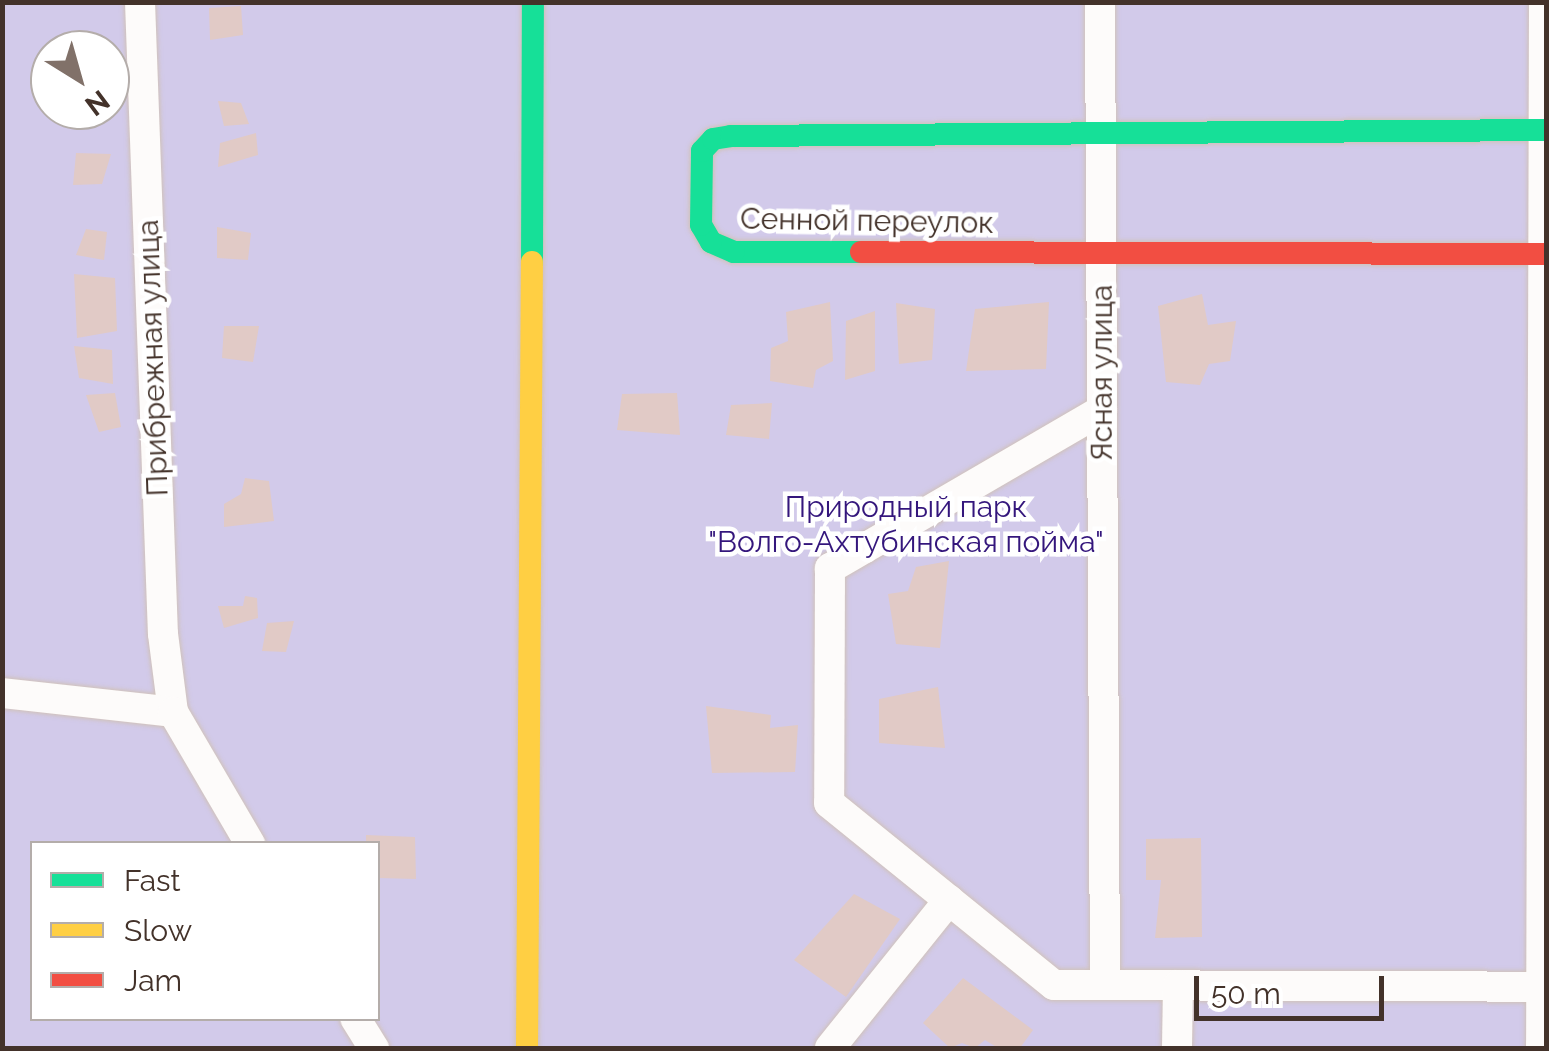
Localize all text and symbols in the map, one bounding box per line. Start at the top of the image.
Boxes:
north arrow [30,30,130,130]
text: N [79,83,116,122]
street label: Сенной переулок [740,201,994,241]
street label: Прибрежная улица [130,219,176,497]
street label: Ясная улица [1084,284,1120,462]
park label: Природный парк "Волго-Ахтубинская пойма" [708,489,1104,560]
legend [30,841,380,1021]
text: Fast [124,863,181,898]
text: Slow [124,913,192,948]
scale bar [1199,956,1389,1018]
text: Jam [124,963,182,998]
text: 50 m [1211,976,1281,1011]

